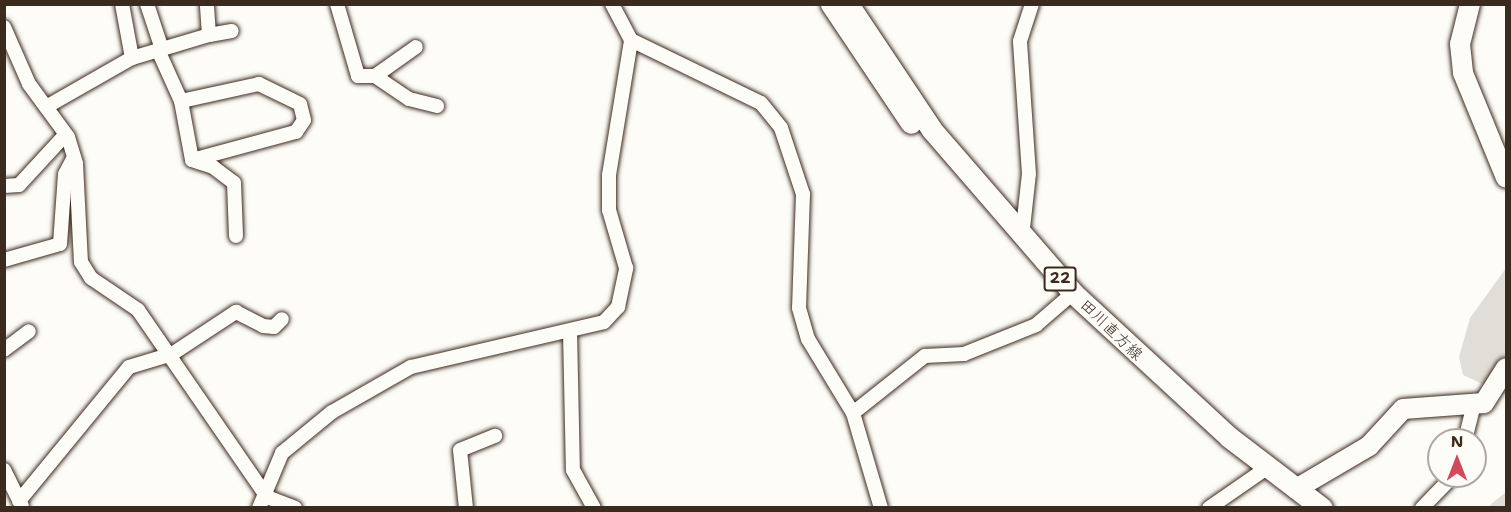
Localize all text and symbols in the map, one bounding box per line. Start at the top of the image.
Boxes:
road number: 22 [1044,267,1076,291]
street label: 田川直方線 [1076,295,1146,365]
north arrow [1427,428,1487,488]
text: N [1451,431,1463,452]

